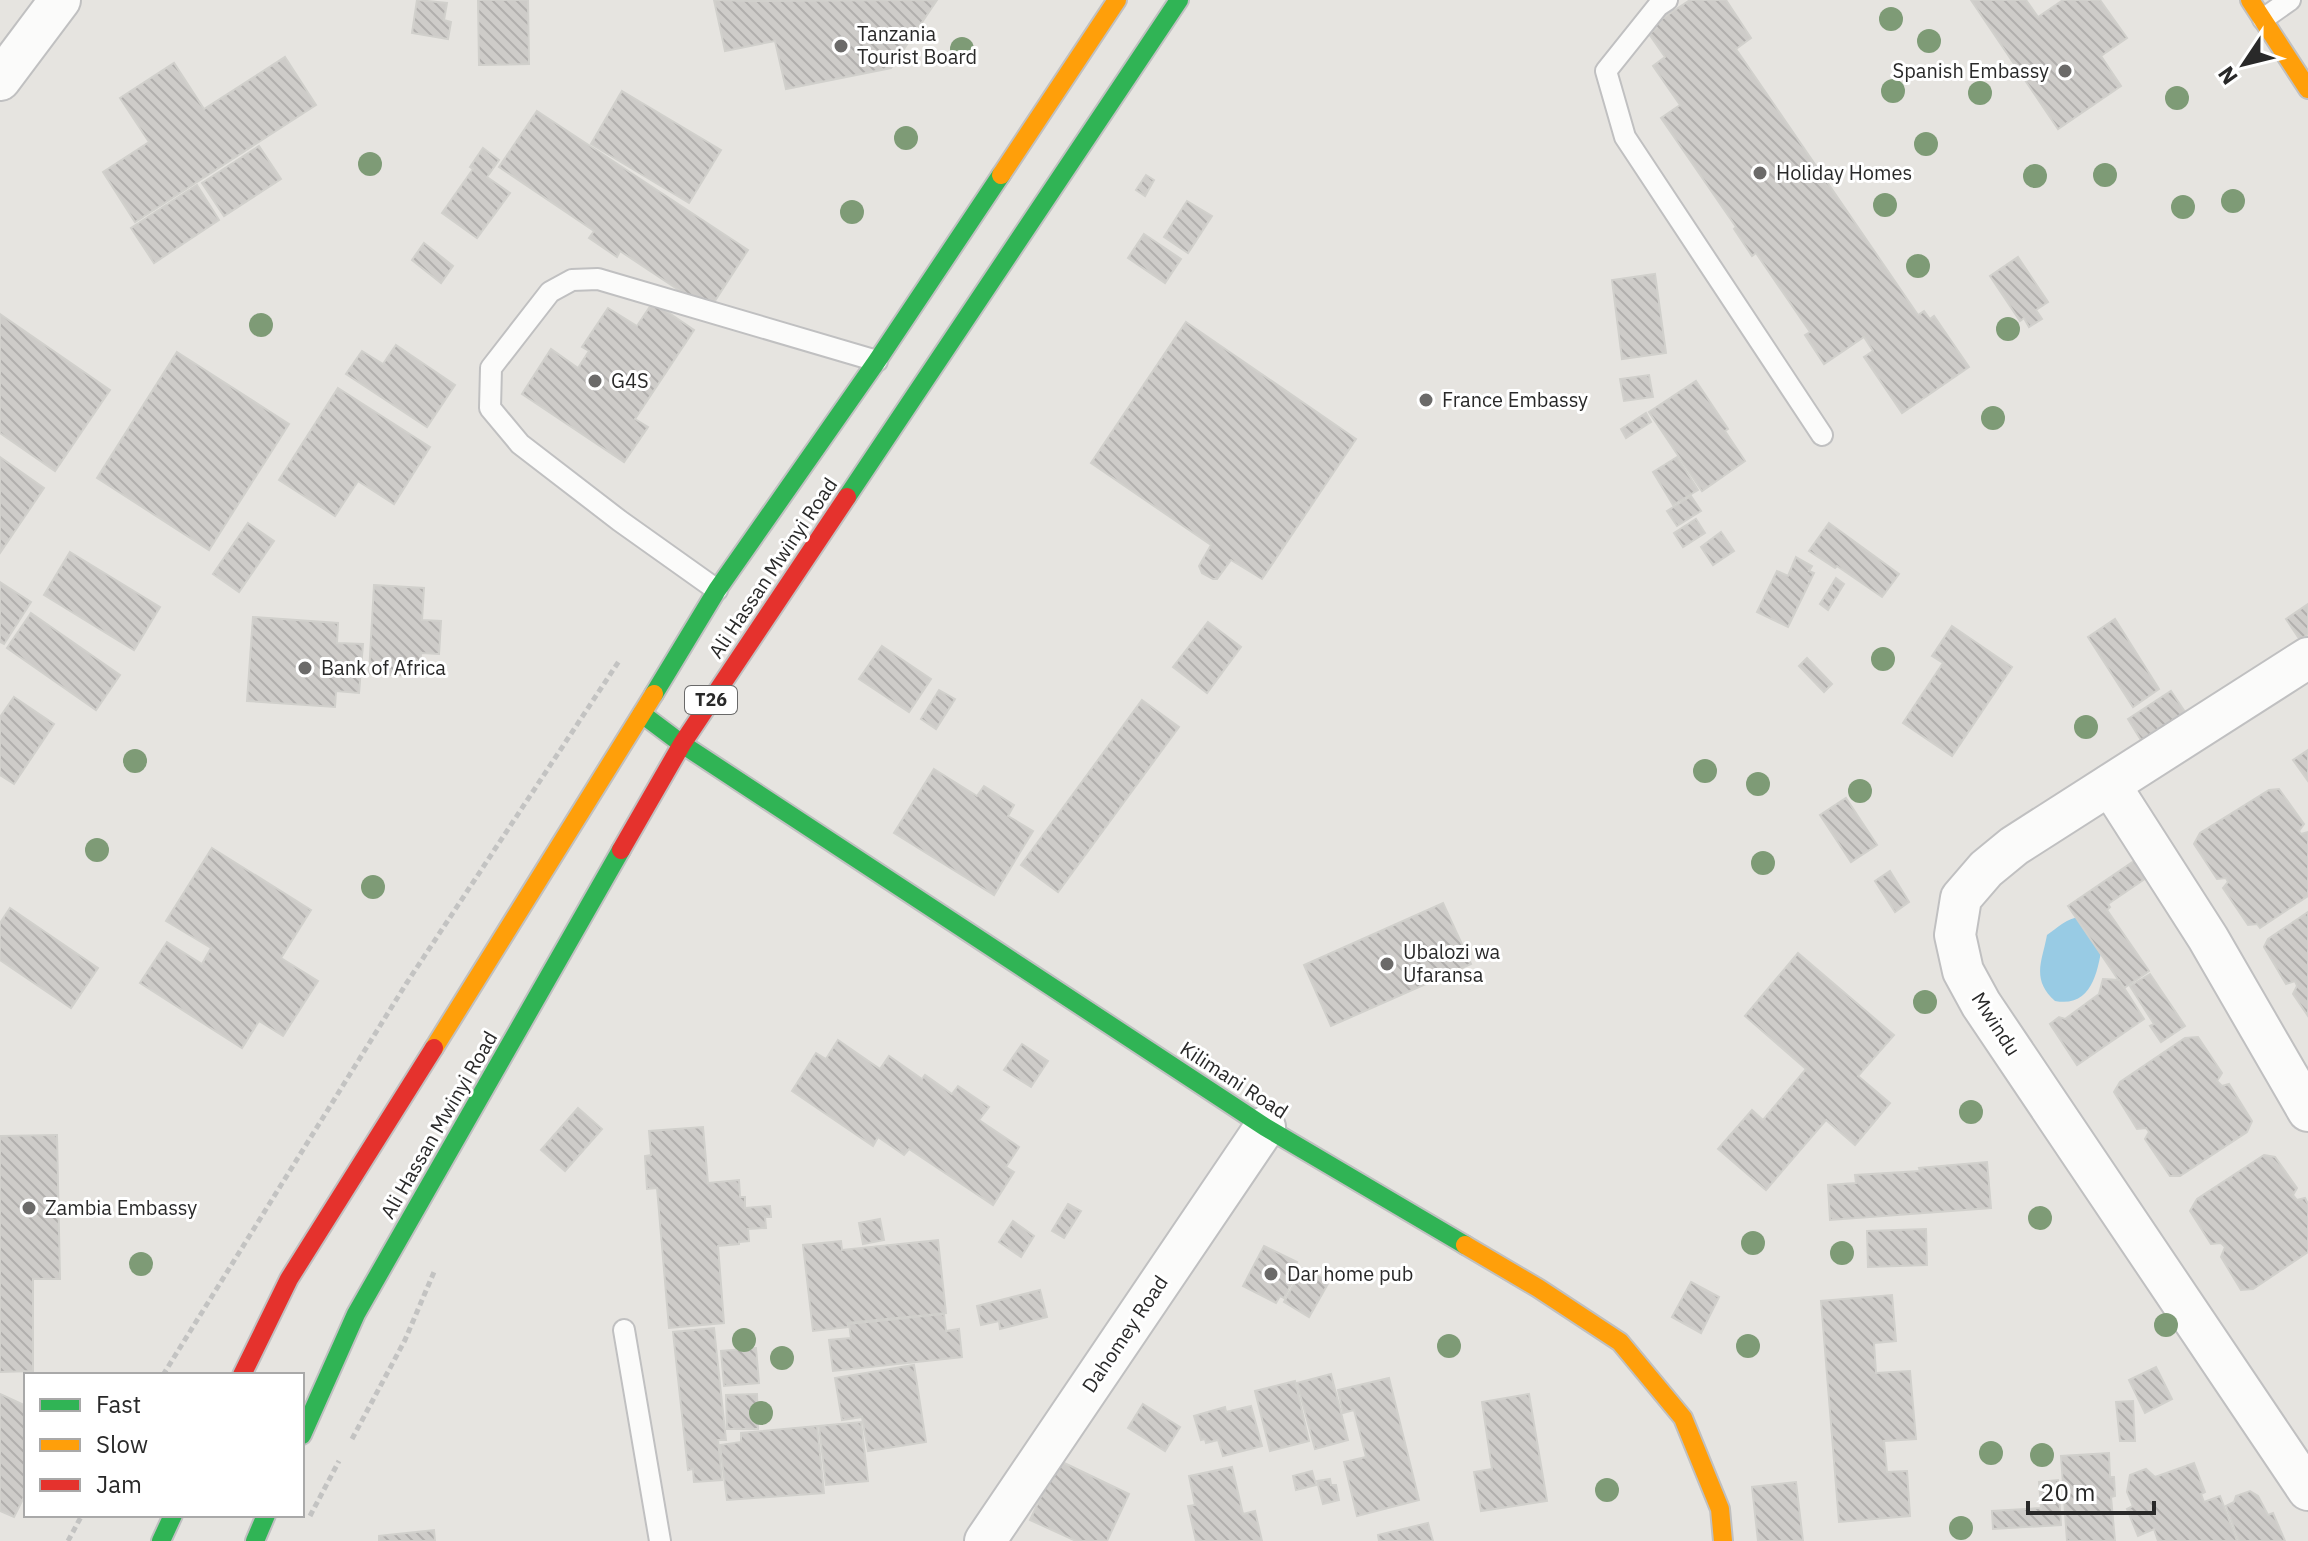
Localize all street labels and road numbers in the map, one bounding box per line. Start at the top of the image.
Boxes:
street label: Ali Hassan Mwinyi Road [702,472,843,663]
road number: T26 [685,686,737,714]
street label: Mwindu [1966,987,2027,1061]
street label: Ali Hassan Mwinyi Road [374,1026,503,1223]
street label: Kilimani Road [1175,1035,1293,1124]
street label: Dahomey Road [1075,1270,1174,1398]

